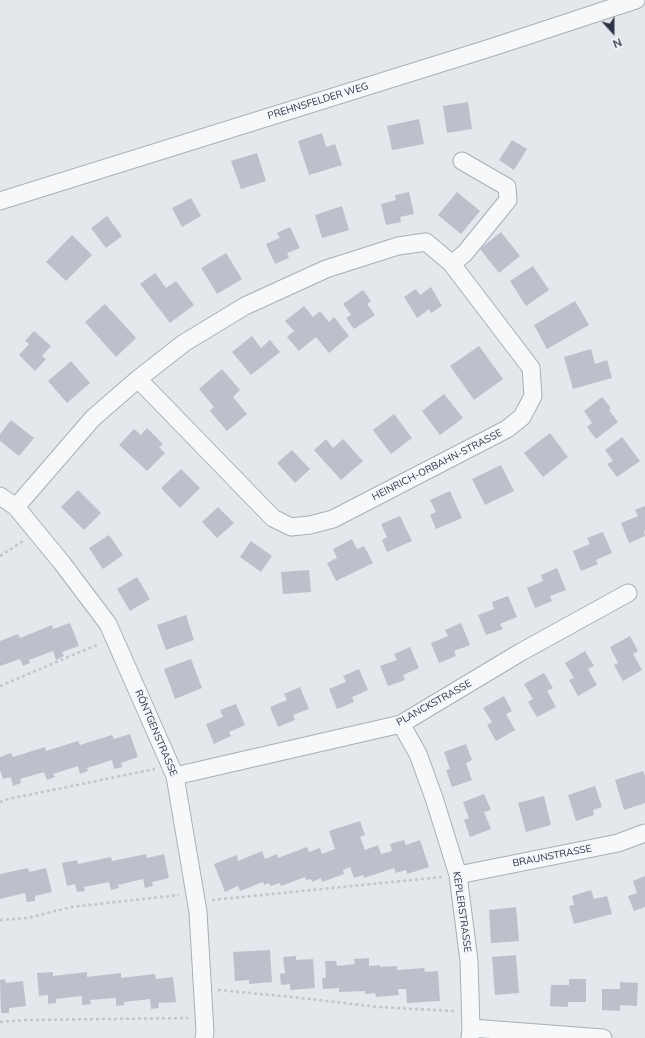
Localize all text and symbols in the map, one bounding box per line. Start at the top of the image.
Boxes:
north arrow [593,12,633,52]
text: N [611,35,624,51]
street label: PREHNSFELDER WEG [266,80,370,122]
street label: HEINRICH-ORBAHN-STRASSE [370,427,504,503]
street label: PLANCKSTRASSE [394,677,474,729]
street label: RÖNTGENSTRASSE [132,688,180,778]
street label: BRAUNSTRASSE [511,842,593,870]
street label: KEPLERSTRASSE [450,871,474,953]

